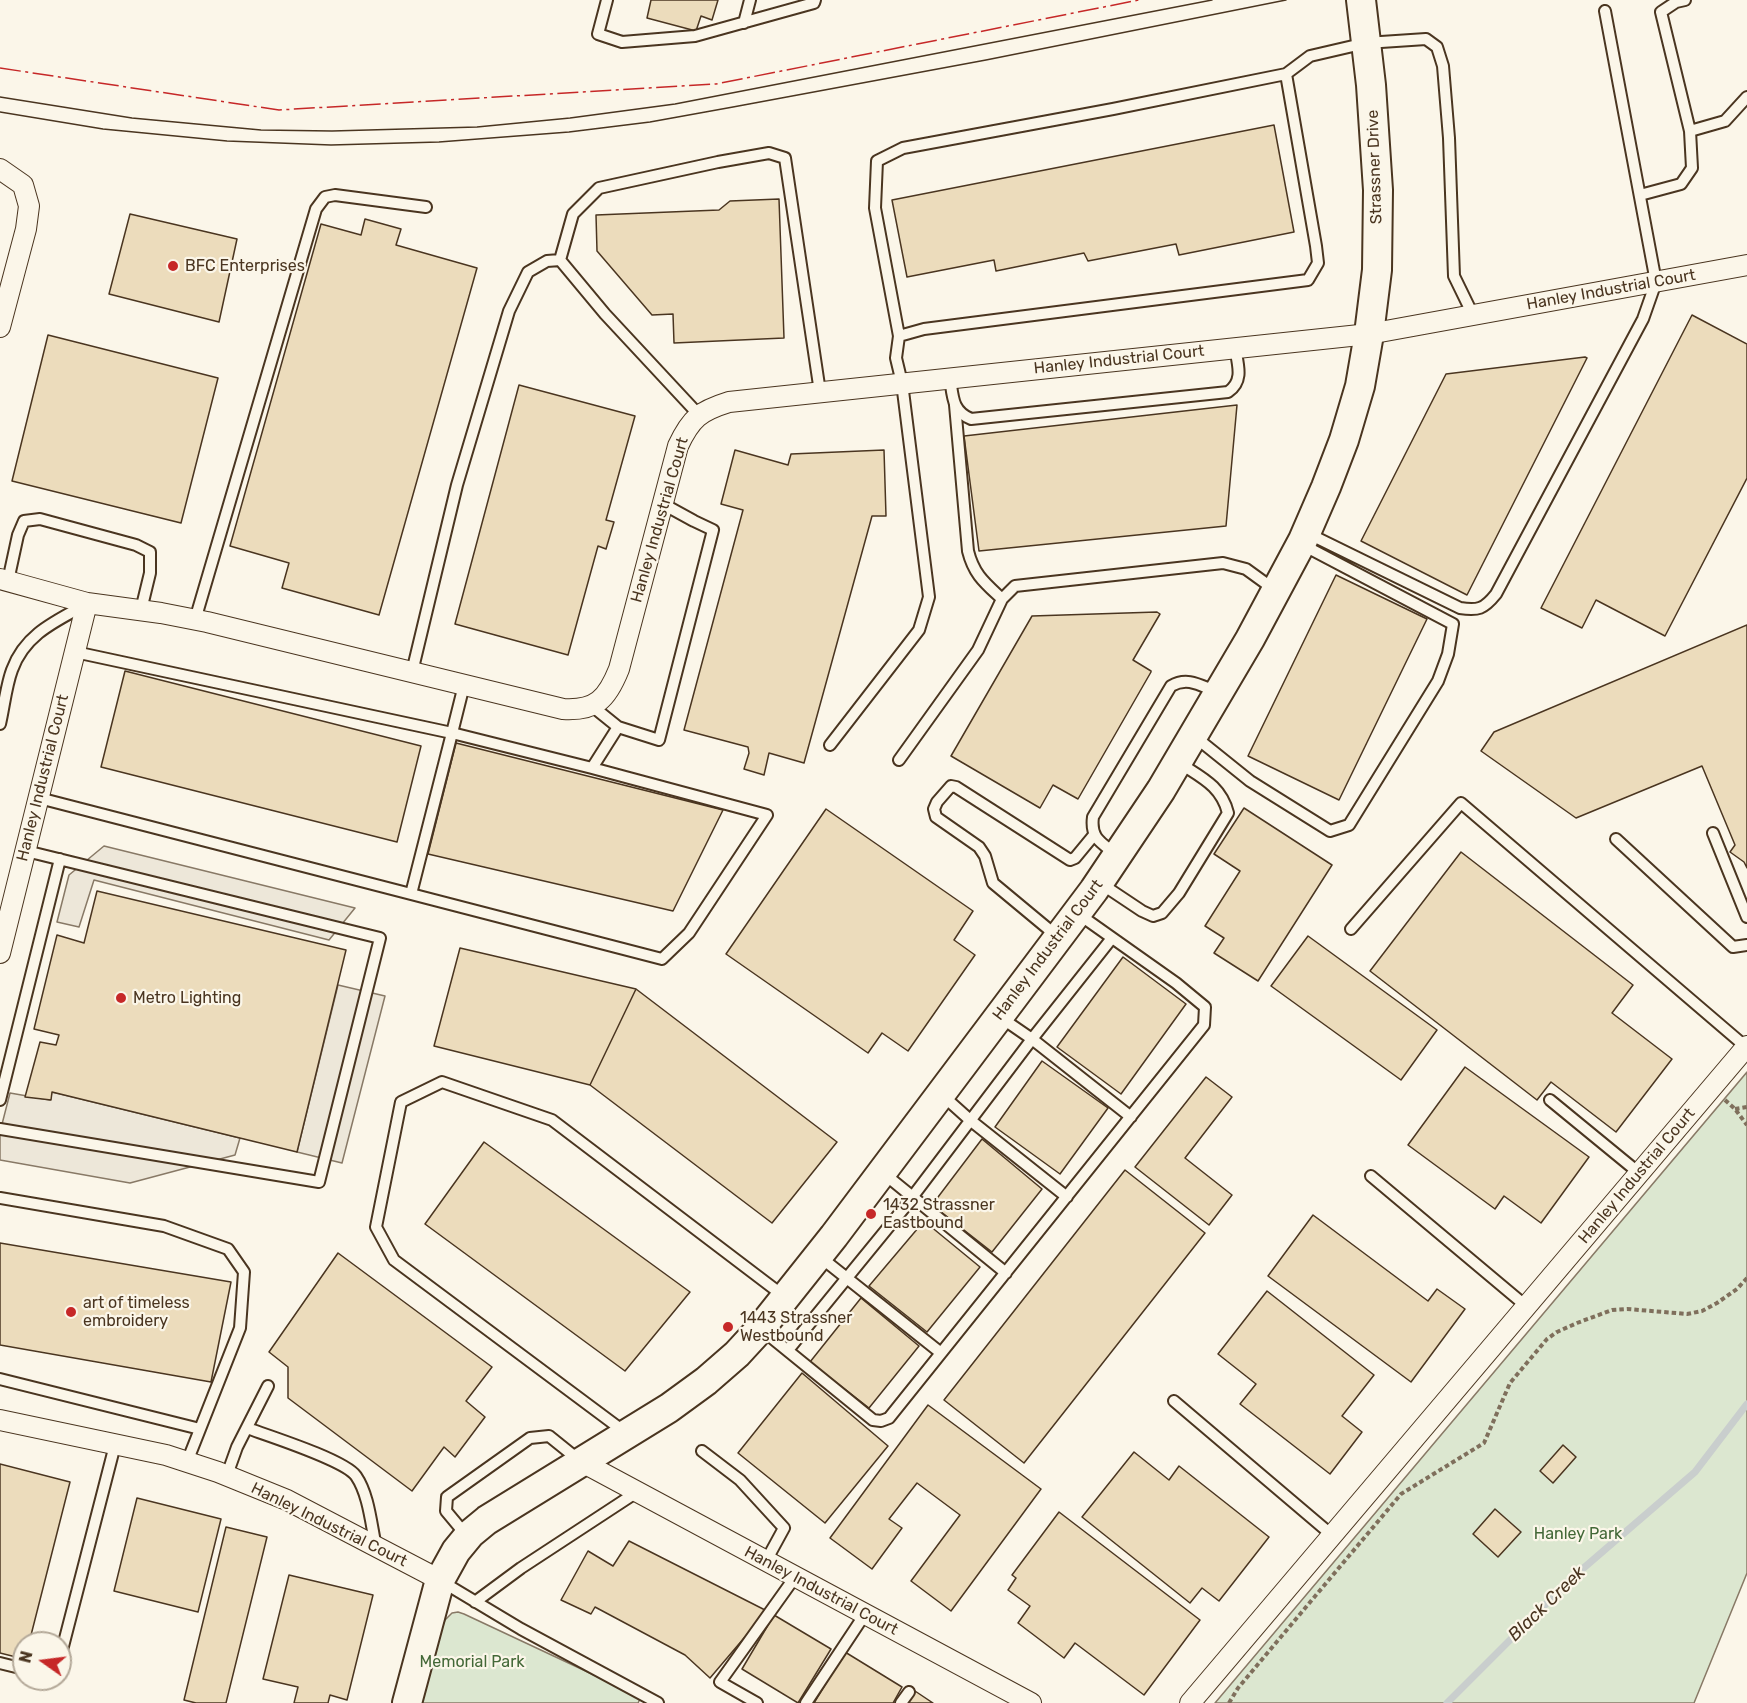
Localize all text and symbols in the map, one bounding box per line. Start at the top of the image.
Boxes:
street label: Strassner Drive [1363,109,1387,225]
place label: BFC Enterprises [185,256,305,276]
marker: BFC Enterprises [166,259,180,273]
street label: Hanley Industrial Court [1525,266,1697,314]
street label: Hanley Industrial Court [1033,342,1205,378]
street label: Hanley Industrial Court [627,435,693,605]
street label: Hanley Industrial Court [13,693,73,863]
street label: Hanley Industrial Court [989,876,1107,1024]
place label: Metro Lighting [133,988,241,1008]
marker: Metro Lighting [114,991,128,1005]
street label: Hanley Industrial Court [1575,1104,1699,1248]
place label: 1432 Strassner Eastbound [883,1195,995,1233]
marker: 1432 Strassner Eastbound [864,1207,878,1221]
place label: art of timeless embroidery [83,1293,190,1331]
marker: art of timeless embroidery [64,1305,78,1319]
place label: 1443 Strassner Westbound [740,1308,852,1346]
marker: 1443 Strassner Westbound [721,1320,735,1334]
street label: Hanley Industrial Court [248,1479,410,1571]
park label: Hanley Park [1534,1524,1622,1544]
street label: Hanley Industrial Court [741,1542,901,1640]
water label: Black Creek [1504,1562,1590,1646]
north arrow [12,1631,72,1691]
text: N [15,1649,37,1665]
park label: Memorial Park [420,1652,524,1672]

